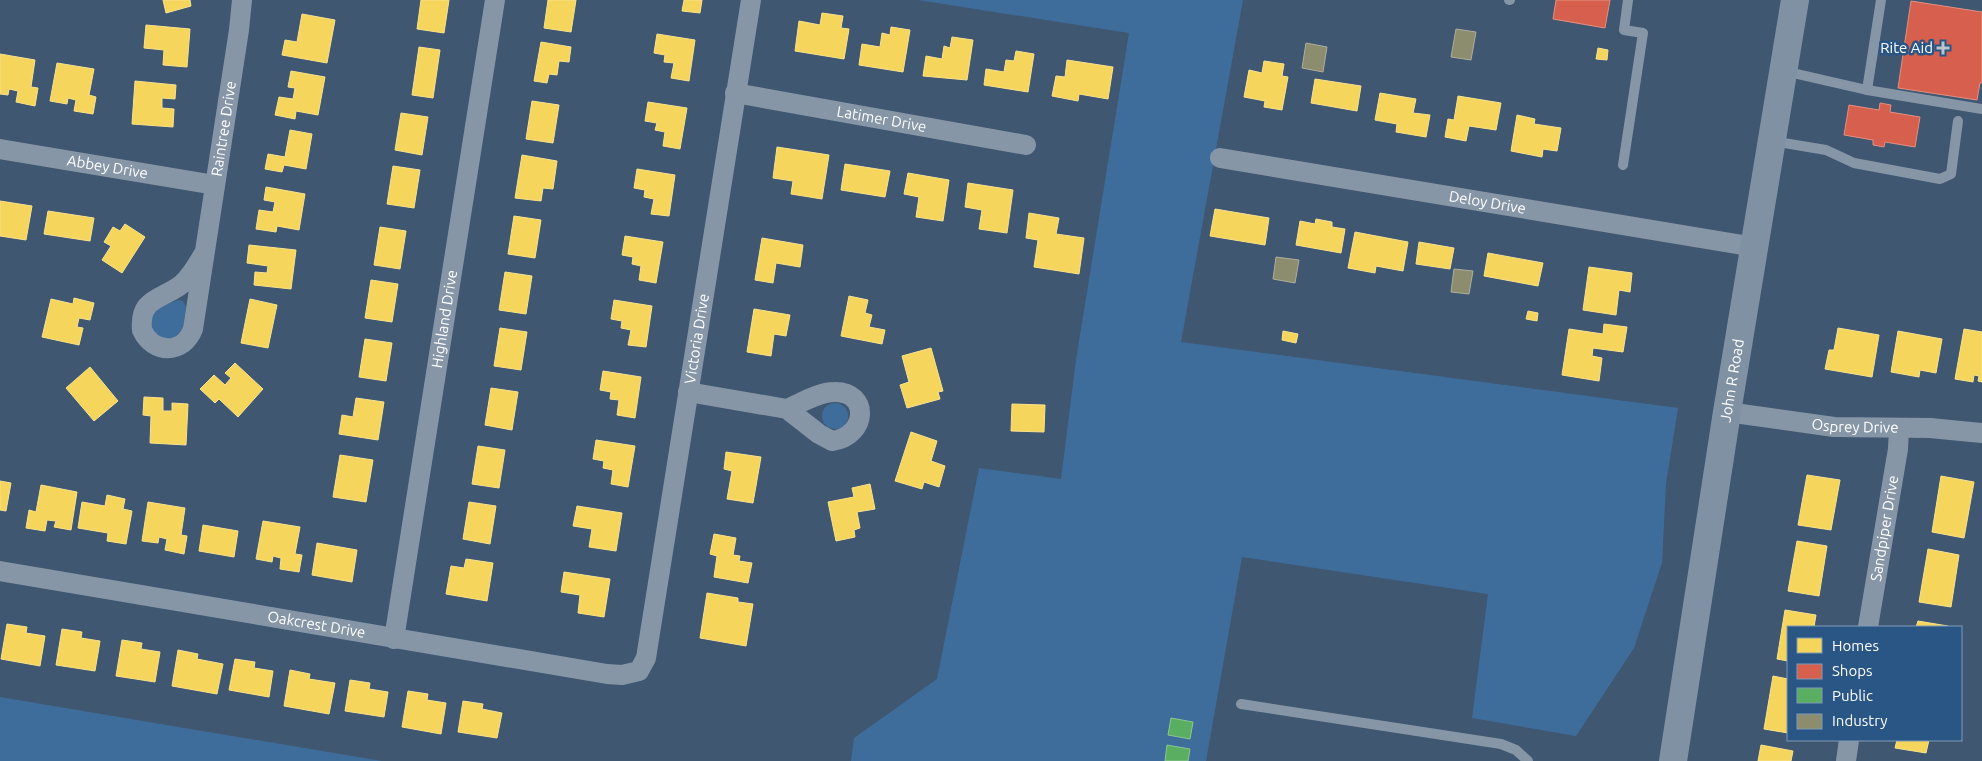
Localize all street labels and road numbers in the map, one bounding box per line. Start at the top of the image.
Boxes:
street label: Raintree Drive [208,80,239,178]
street label: Latimer Drive [836,102,928,135]
street label: Abbey Drive [66,151,149,182]
street label: Deloy Drive [1448,187,1527,217]
street label: Highland Drive [428,269,460,369]
street label: Victoria Drive [681,292,712,385]
street label: John R Road [1717,338,1747,423]
street label: Osprey Drive [1811,415,1899,436]
street label: Sandpiper Drive [1867,474,1901,583]
street label: Oakcrest Drive [266,608,367,641]

